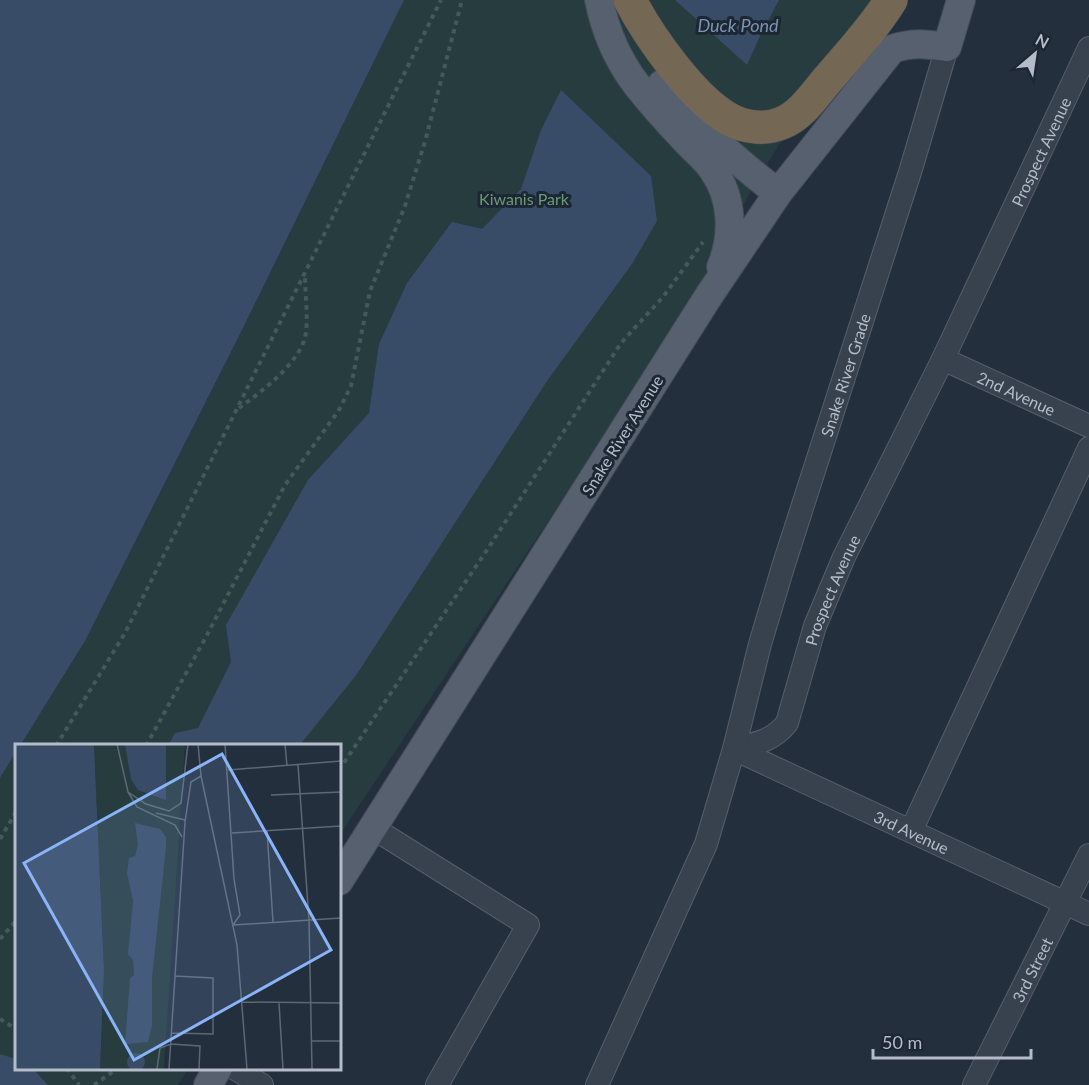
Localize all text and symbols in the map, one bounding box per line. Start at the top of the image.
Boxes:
water label: Duck Pond [697,14,779,36]
north arrow [1005,24,1065,84]
text: N [1033,29,1053,52]
street label: Prospect Avenue [1007,94,1074,209]
park label: Kiwanis Park [479,189,570,208]
street label: Snake River Grade [816,311,873,439]
street label: 2nd Avenue [975,367,1059,419]
street label: Snake River Avenue [577,372,667,498]
street label: Prospect Avenue [800,531,863,647]
inset map [15,744,340,1070]
street label: 3rd Avenue [871,806,952,857]
street label: 3rd Street [1008,934,1056,1005]
scale bar [873,1022,1030,1060]
text: 50 m [882,1031,922,1053]

